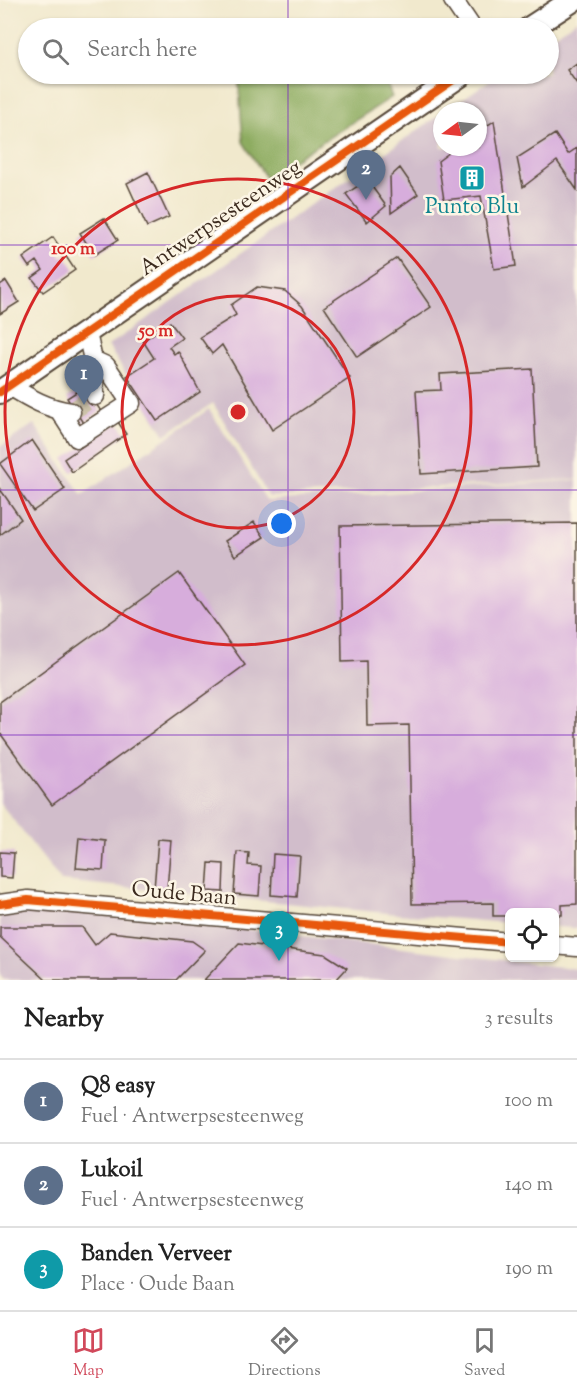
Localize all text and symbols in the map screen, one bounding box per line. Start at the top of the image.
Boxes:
search box [18,18,559,84]
icon: search [39,35,72,68]
text: Search here [87,35,197,67]
north arrow [433,102,487,156]
pin: 2 [346,150,386,200]
street label: Antwerpsesteenweg [134,153,309,285]
building icon: Punto Blu [457,163,487,193]
place label: Punto Blu [425,192,519,224]
text: 100 m [51,237,95,263]
text: 50 m [137,319,173,345]
pin: 1 [64,356,104,405]
centre of rings [228,402,248,422]
your location [267,509,296,538]
street label: Oude Baan [130,874,238,916]
map controls [505,908,559,962]
button: locate [505,908,559,962]
pin: 3 [260,912,298,961]
text: Nearby [24,1001,104,1038]
text: 3 results [484,1005,553,1034]
text: Q8 easy [81,1071,155,1103]
text: 1 [40,1087,47,1116]
text: 100 m [504,1087,553,1116]
text: Fuel · Antwerpsesteenweg [81,1103,304,1132]
text: Lukoil [81,1155,143,1187]
text: 2 [39,1171,48,1200]
text: 140 m [505,1171,553,1200]
text: Fuel · Antwerpsesteenweg [81,1187,304,1216]
text: Banden Verveer [81,1239,232,1271]
text: 3 [39,1255,48,1284]
text: 190 m [505,1255,553,1284]
text: Place · Oude Baan [81,1271,235,1300]
tab: Map [72,1324,105,1383]
tab: Directions [248,1324,321,1383]
tab: Saved [464,1324,505,1383]

